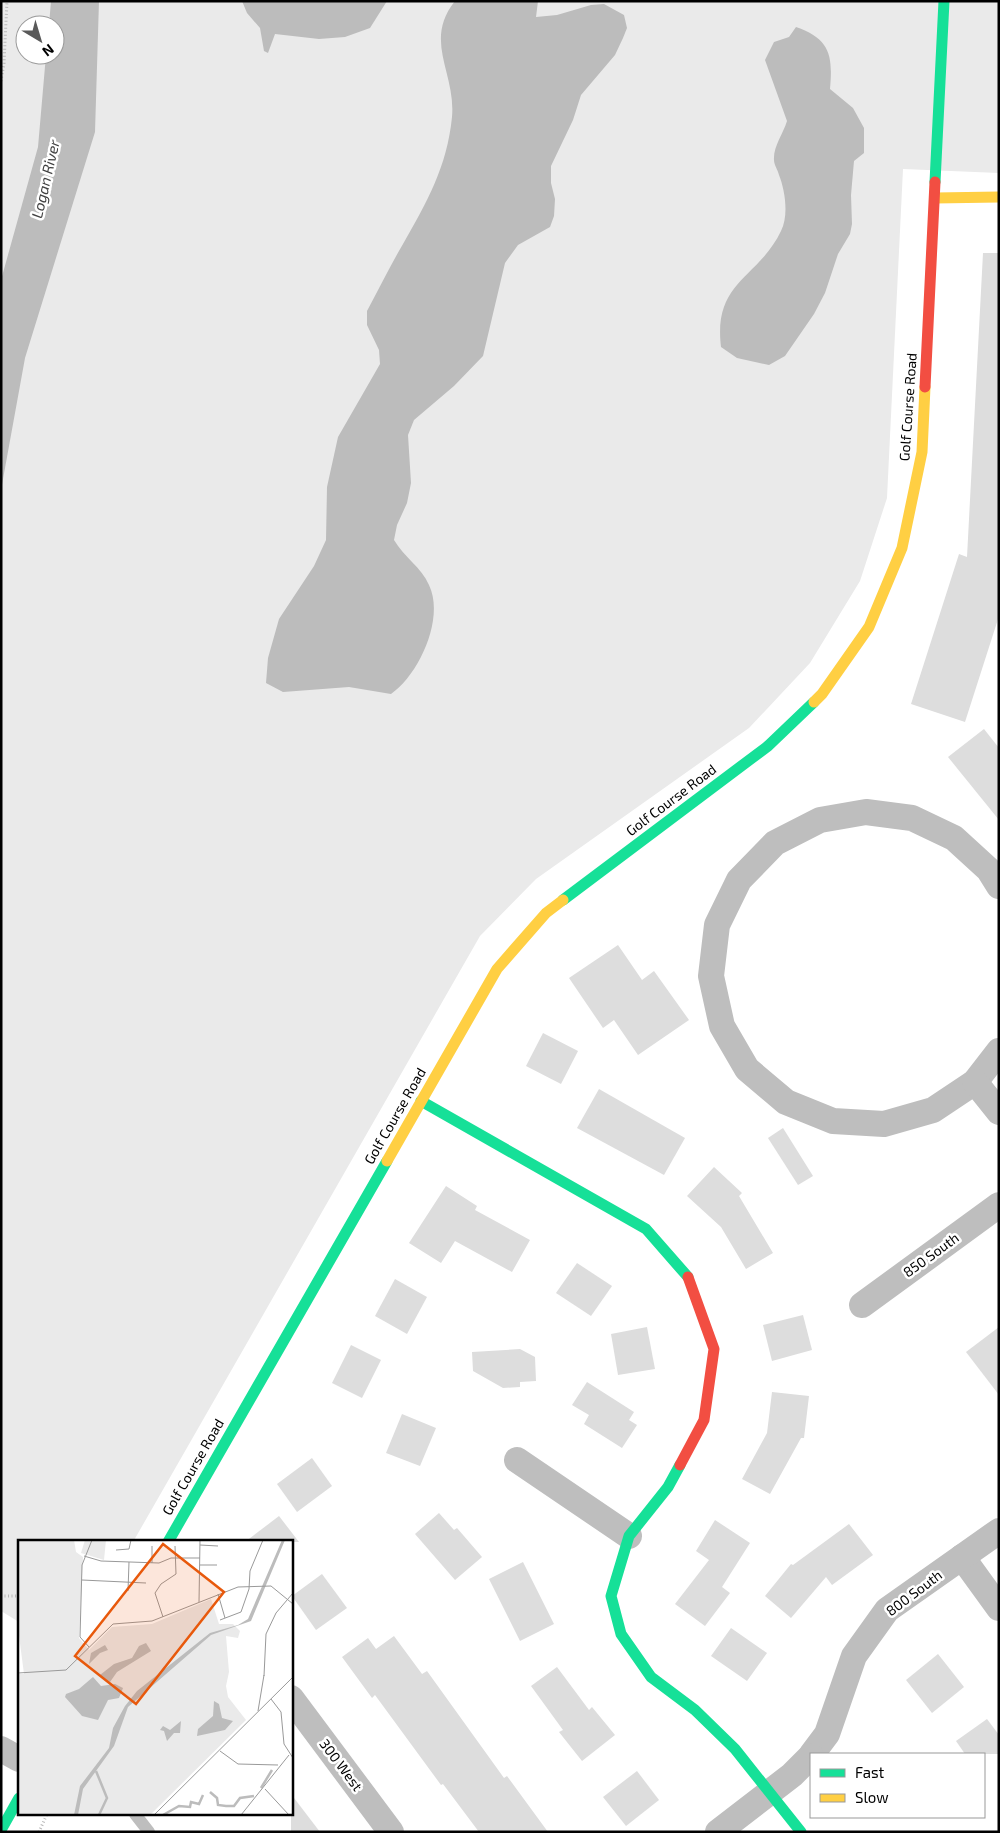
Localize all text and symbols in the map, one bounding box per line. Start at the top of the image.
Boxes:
north arrow [15,15,65,65]
text: N [39,41,58,60]
water label: Logan River [27,137,63,220]
street label: Golf Course Road [895,352,920,462]
street label: Golf Course Road [622,760,719,839]
street label: Golf Course Road [360,1064,429,1167]
street label: 850 South [899,1229,962,1281]
street label: Golf Course Road [158,1415,227,1518]
inset map [18,1540,292,1816]
street label: 800 South [882,1566,945,1619]
street label: 300 West [316,1735,366,1794]
legend [810,1753,985,1818]
text: Fast [855,1763,885,1781]
text: Slow [855,1788,889,1806]

